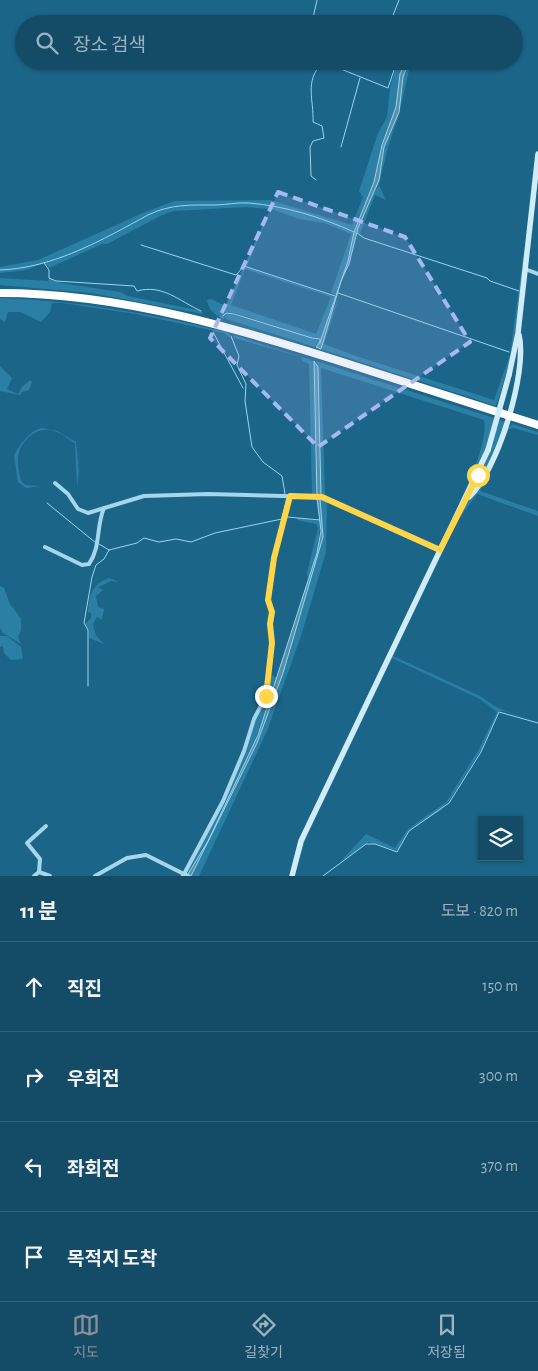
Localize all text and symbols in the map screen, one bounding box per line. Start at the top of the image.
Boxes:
search box [15,15,523,70]
icon: search [33,29,61,57]
text: 장소 검색 [73,36,146,55]
route start [467,464,490,487]
route end [255,685,278,708]
map controls [478,816,523,861]
button: layers [478,816,523,861]
text: 11 분 [20,901,58,922]
text: 도보 · 820 m [441,903,518,919]
icon: ahead [20,973,48,1001]
text: 150 m [482,978,518,994]
text: 직진 [67,980,102,999]
icon: right [20,1063,48,1091]
text: 300 m [479,1068,518,1084]
text: 우회전 [67,1070,119,1089]
icon: left [20,1153,48,1181]
text: 370 m [481,1158,518,1174]
text: 좌회전 [67,1160,119,1179]
icon: arrive [20,1243,48,1271]
text: 목적지 도착 [67,1250,157,1269]
tab: 지도 [72,1311,100,1362]
tab: 길찾기 [244,1311,283,1362]
tab: 저장됨 [427,1311,466,1362]

